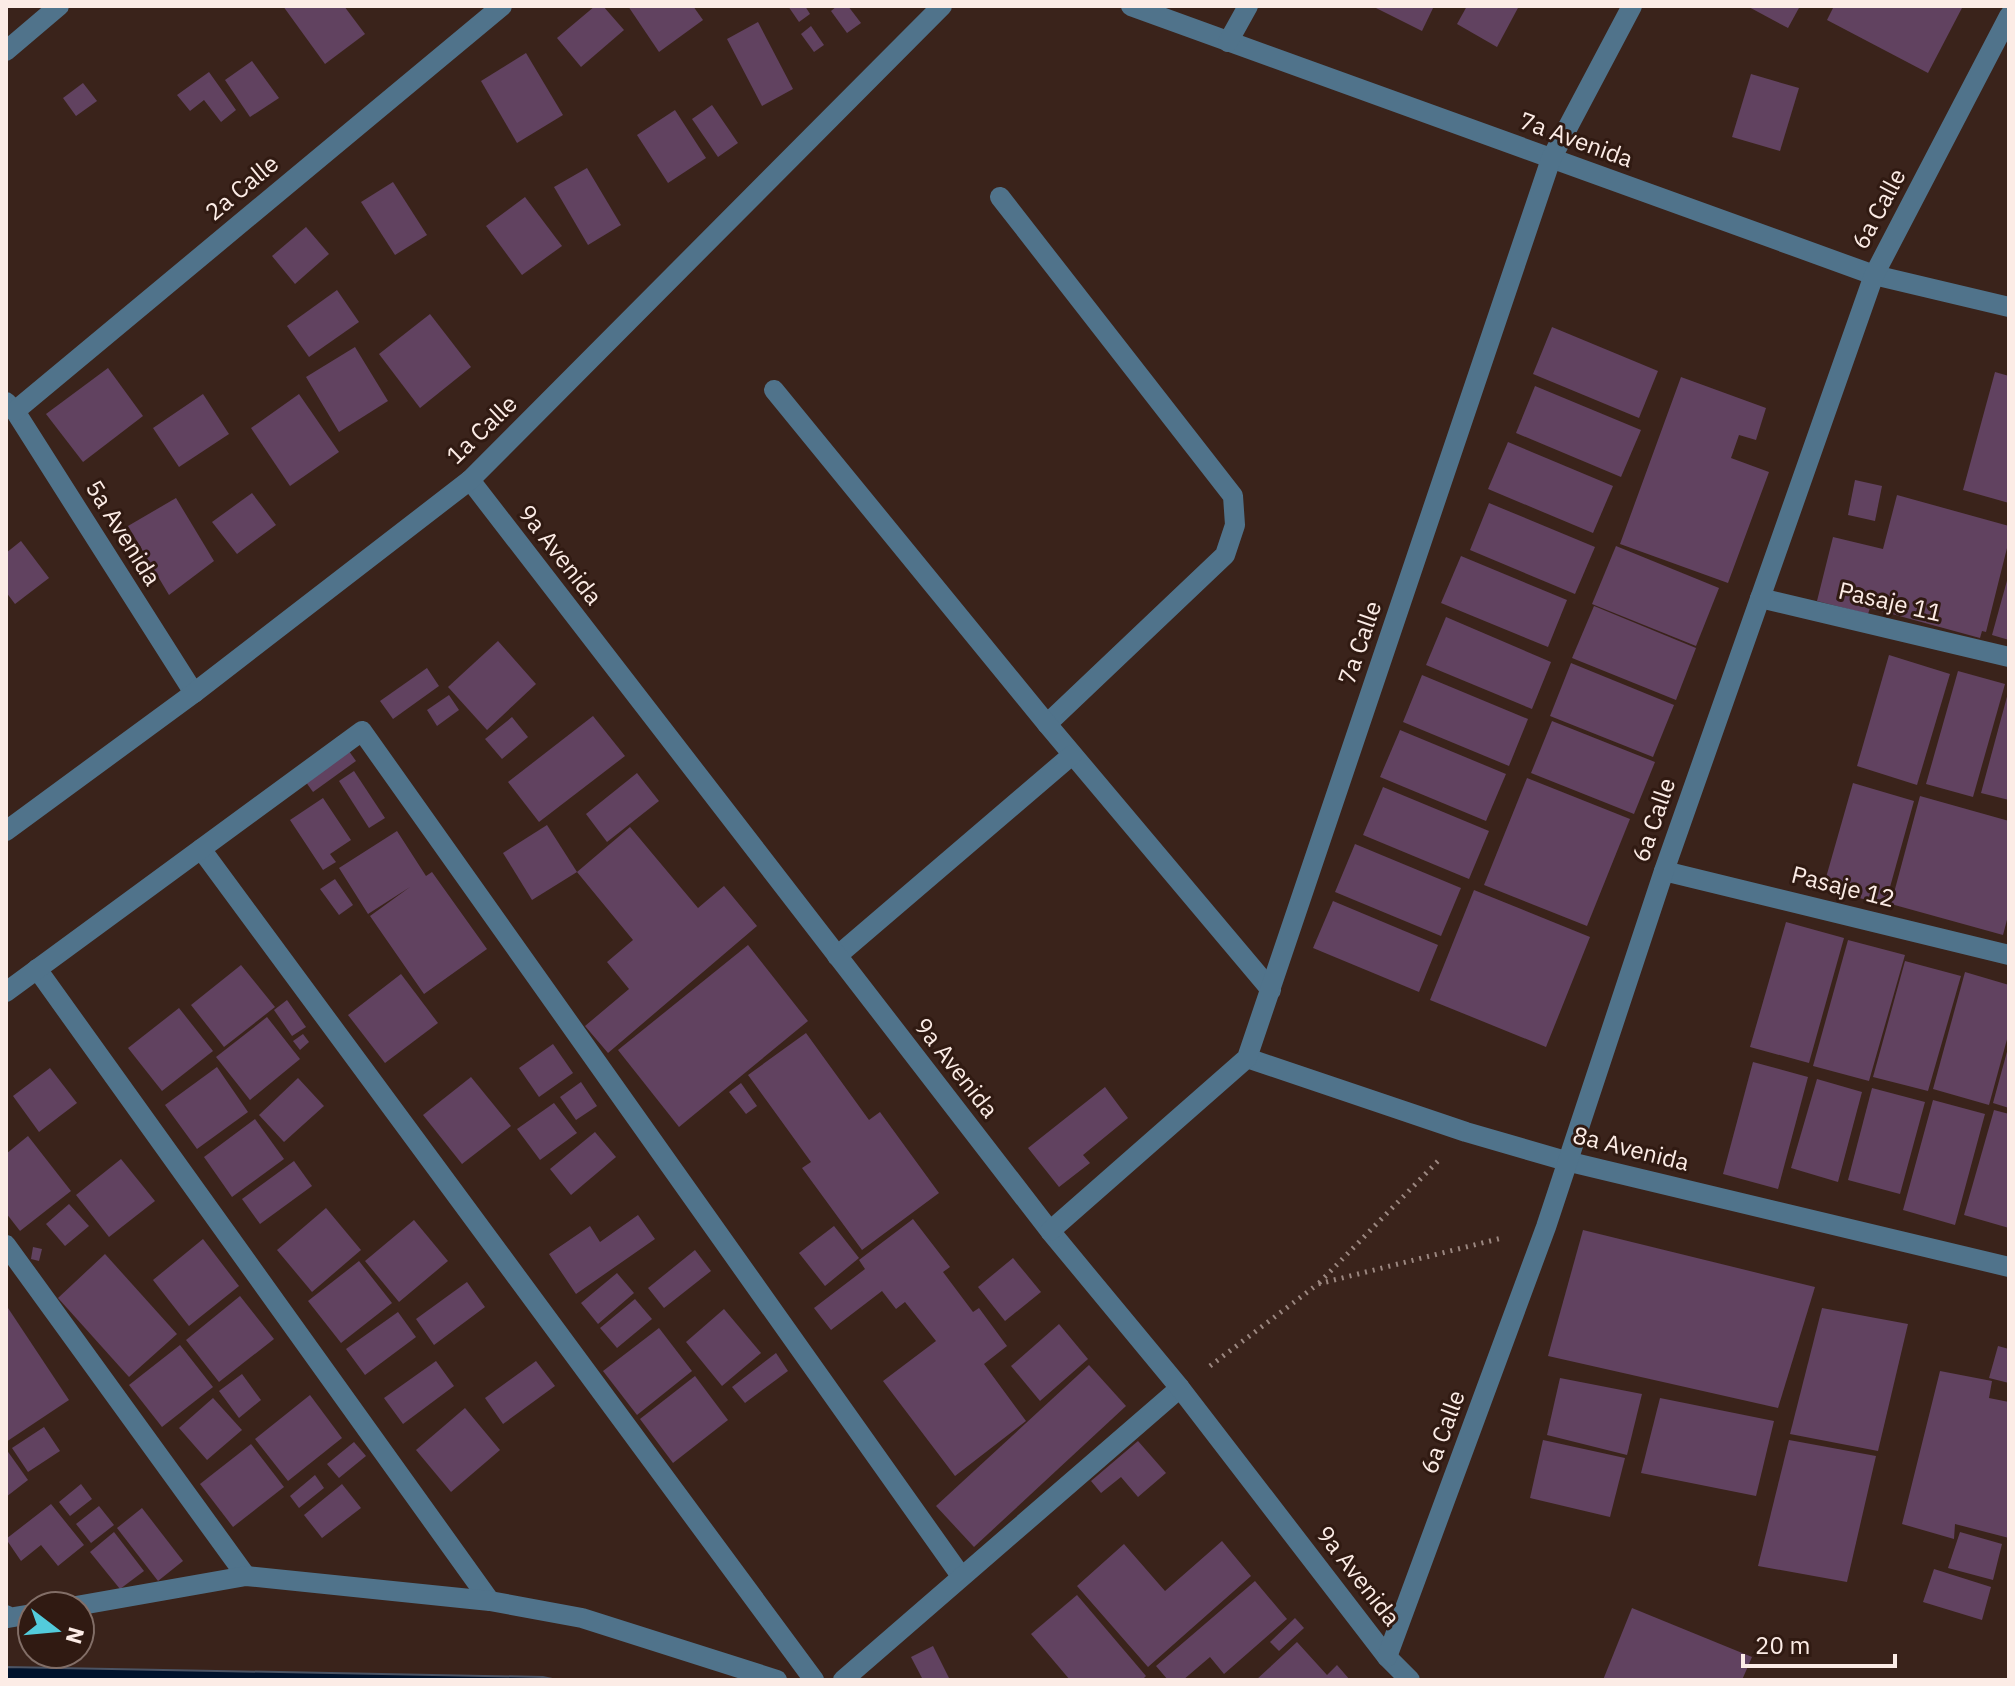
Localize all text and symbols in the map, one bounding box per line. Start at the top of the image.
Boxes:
street label: 7a Avenida [1515,104,1638,174]
street label: 2a Calle [198,147,285,227]
street label: 6a Calle [1844,163,1913,254]
street label: 1a Calle [439,388,524,471]
street label: 5a Avenida [79,474,169,592]
street label: 9a Avenida [512,498,610,611]
street label: Pasaje 11 [1835,574,1945,628]
street label: 7a Calle [1330,596,1388,689]
street label: 6a Calle [1624,773,1682,866]
street label: Pasaje 12 [1788,858,1898,914]
street label: 9a Avenida [908,1011,1006,1124]
street label: 8a Avenida [1570,1118,1693,1178]
street label: 6a Calle [1412,1385,1472,1478]
street label: 9a Avenida [1310,1519,1408,1632]
north arrow [16,1590,96,1670]
scale bar [1743,1618,1895,1668]
text: N [60,1624,92,1647]
text: 20 m [1755,1629,1810,1661]

